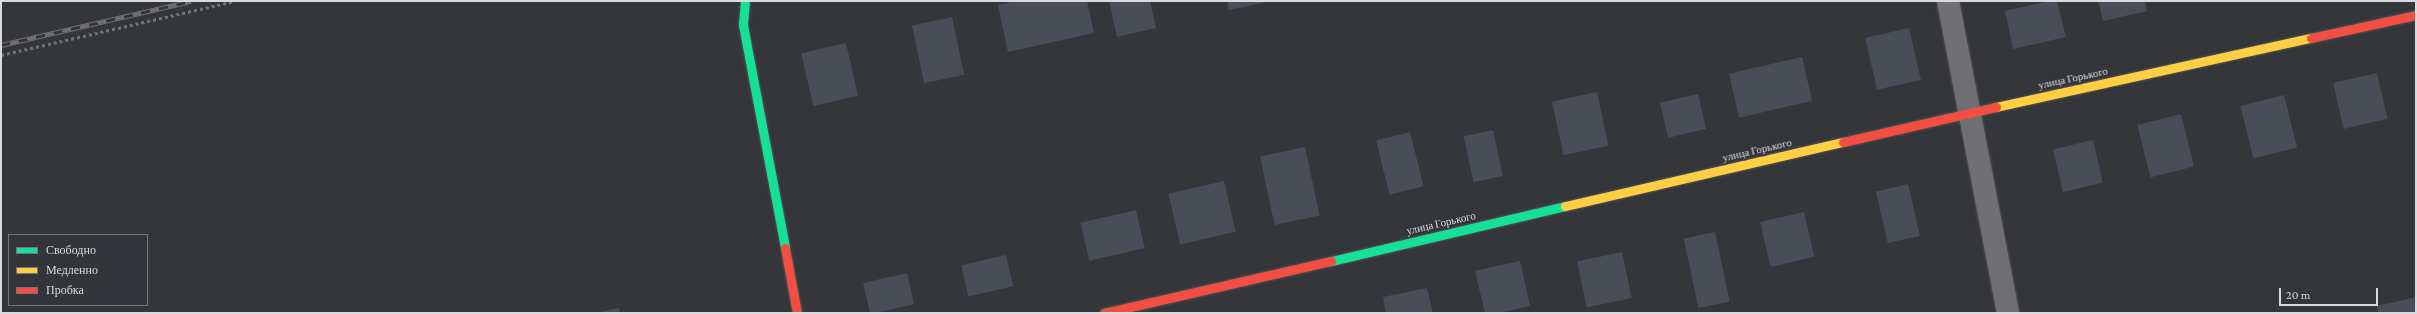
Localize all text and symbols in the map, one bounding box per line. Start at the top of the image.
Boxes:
street label: улица Горького [2037,64,2109,92]
street label: улица Горького [1721,136,1793,164]
street label: улица Горького [1405,209,1477,237]
legend [8,234,148,306]
text: Свободно [46,243,96,257]
text: Медленно [46,263,98,277]
scale bar [2281,280,2380,306]
text: Пробка [46,283,84,297]
text: 20 m [2286,288,2310,302]

